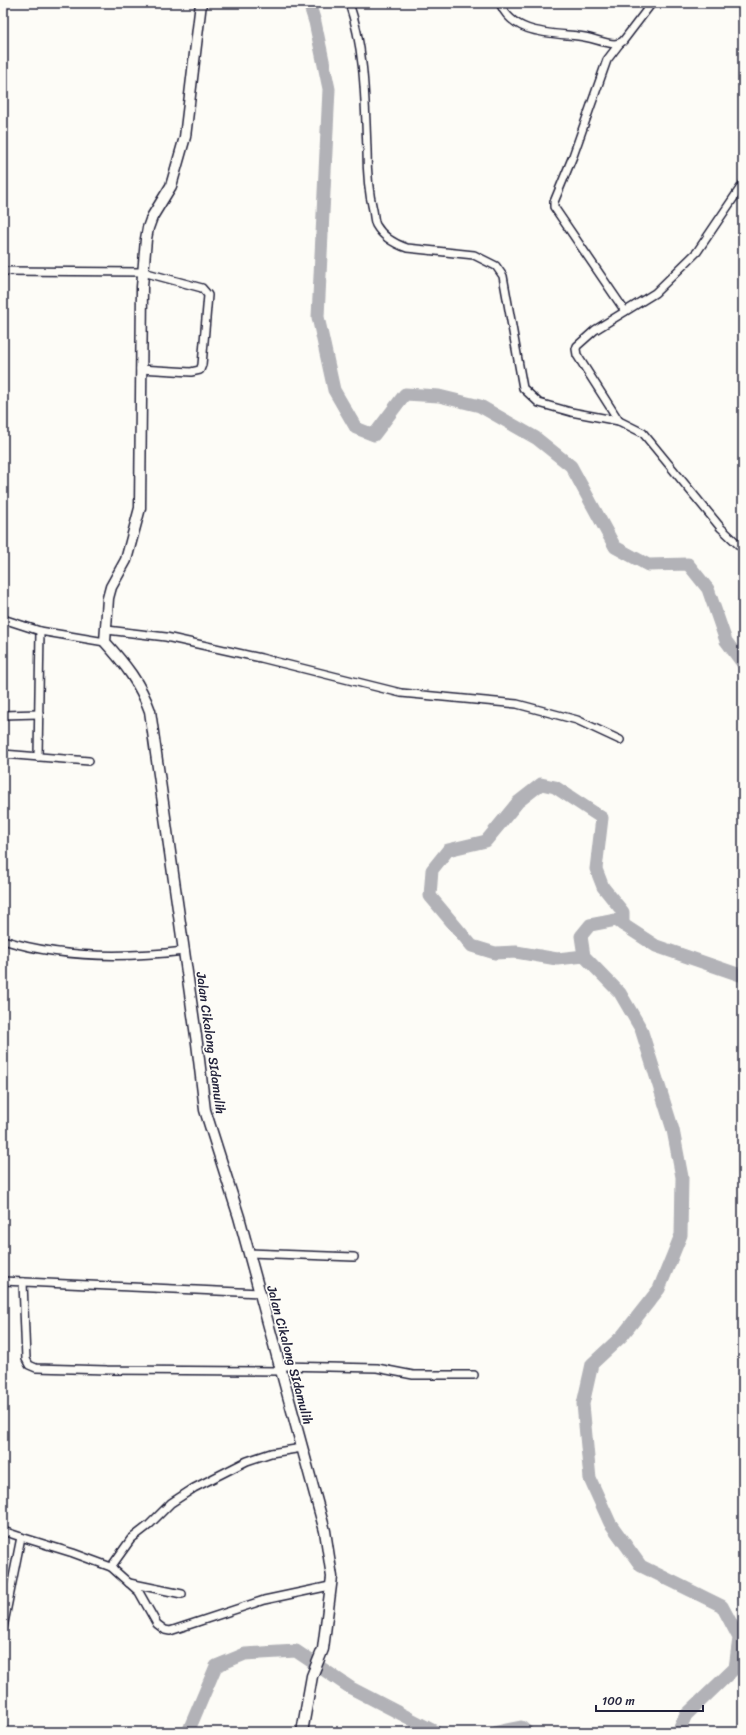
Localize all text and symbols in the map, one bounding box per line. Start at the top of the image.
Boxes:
street label: Jalan Cikalong SIdamulih [189,969,232,1116]
street label: Jalan Cikalong SIdamulih [260,1282,320,1427]
scale bar [596,1687,703,1713]
text: 100 m [602,1690,635,1712]

